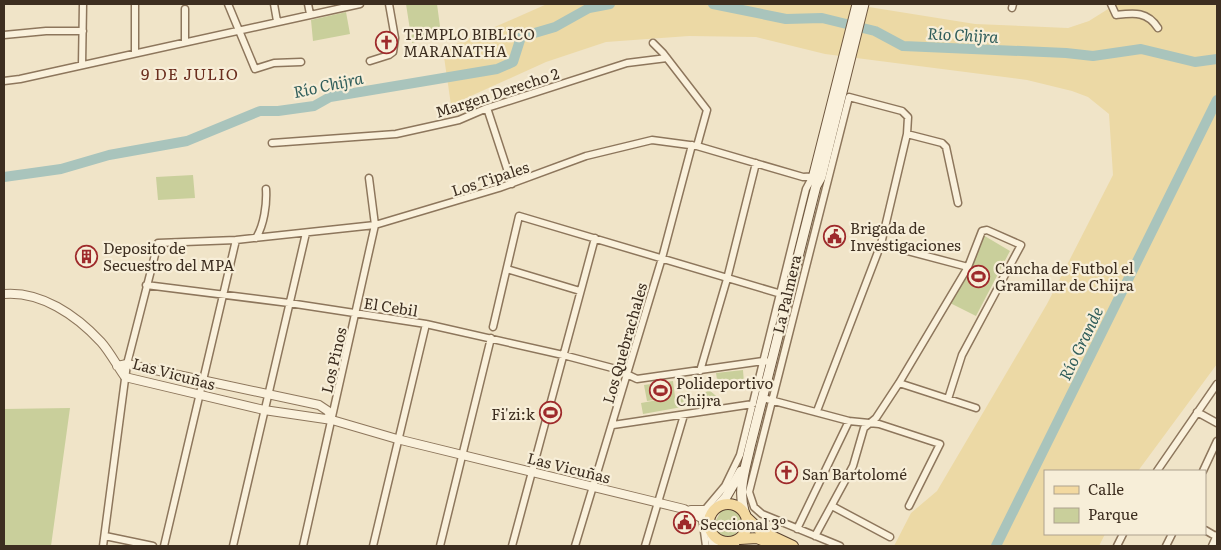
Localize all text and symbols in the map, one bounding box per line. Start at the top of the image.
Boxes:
water label: Río Chijra [927,20,1000,48]
place label: TEMPLO BIBLICO MARANATHA [403,22,535,62]
church icon: TEMPLO BIBLICO MARANATHA [375,30,399,54]
district label: 9 DE JULIO [141,61,239,85]
street label: Margen Derecho 2 [432,61,562,123]
water label: Río Chijra [291,65,366,103]
street label: Los Tipales [448,155,532,201]
place label: Brigada de Investigaciones [850,216,961,256]
public building icon: Brigada de Investigaciones [822,224,846,248]
place label: Deposito de Secuestro del MPA [103,236,234,276]
building icon: Deposito de Secuestro del MPA [75,244,99,268]
street label: La Palmera [766,252,806,336]
place label: Cancha de Futbol el Gramillar de Chijra [995,256,1135,296]
sports icon: Cancha de Futbol el Gramillar de Chijra [967,264,991,288]
street label: Los Quebrachales [596,280,652,406]
street label: El Cebil [362,290,420,322]
water label: Río Grande [1052,302,1108,384]
street label: Los Pinos [314,325,352,395]
street label: Las Vicuñas [130,351,218,395]
place label: Polideportivo Chijra [676,371,773,411]
sports icon: Polideportivo Chijra [648,379,672,403]
sports icon: Fi'zi:k [539,401,563,425]
place label: Fi'zi:k [491,402,536,425]
street label: Las Vicuñas [525,446,613,488]
church icon: San Bartolomé [774,461,798,485]
place label: San Bartolomé [802,462,907,485]
legend [1044,470,1206,535]
text: Calle [1088,477,1124,500]
text: Parque [1088,502,1138,525]
public building icon: Seccional 3º [672,511,696,535]
place label: Seccional 3º [700,512,786,535]

